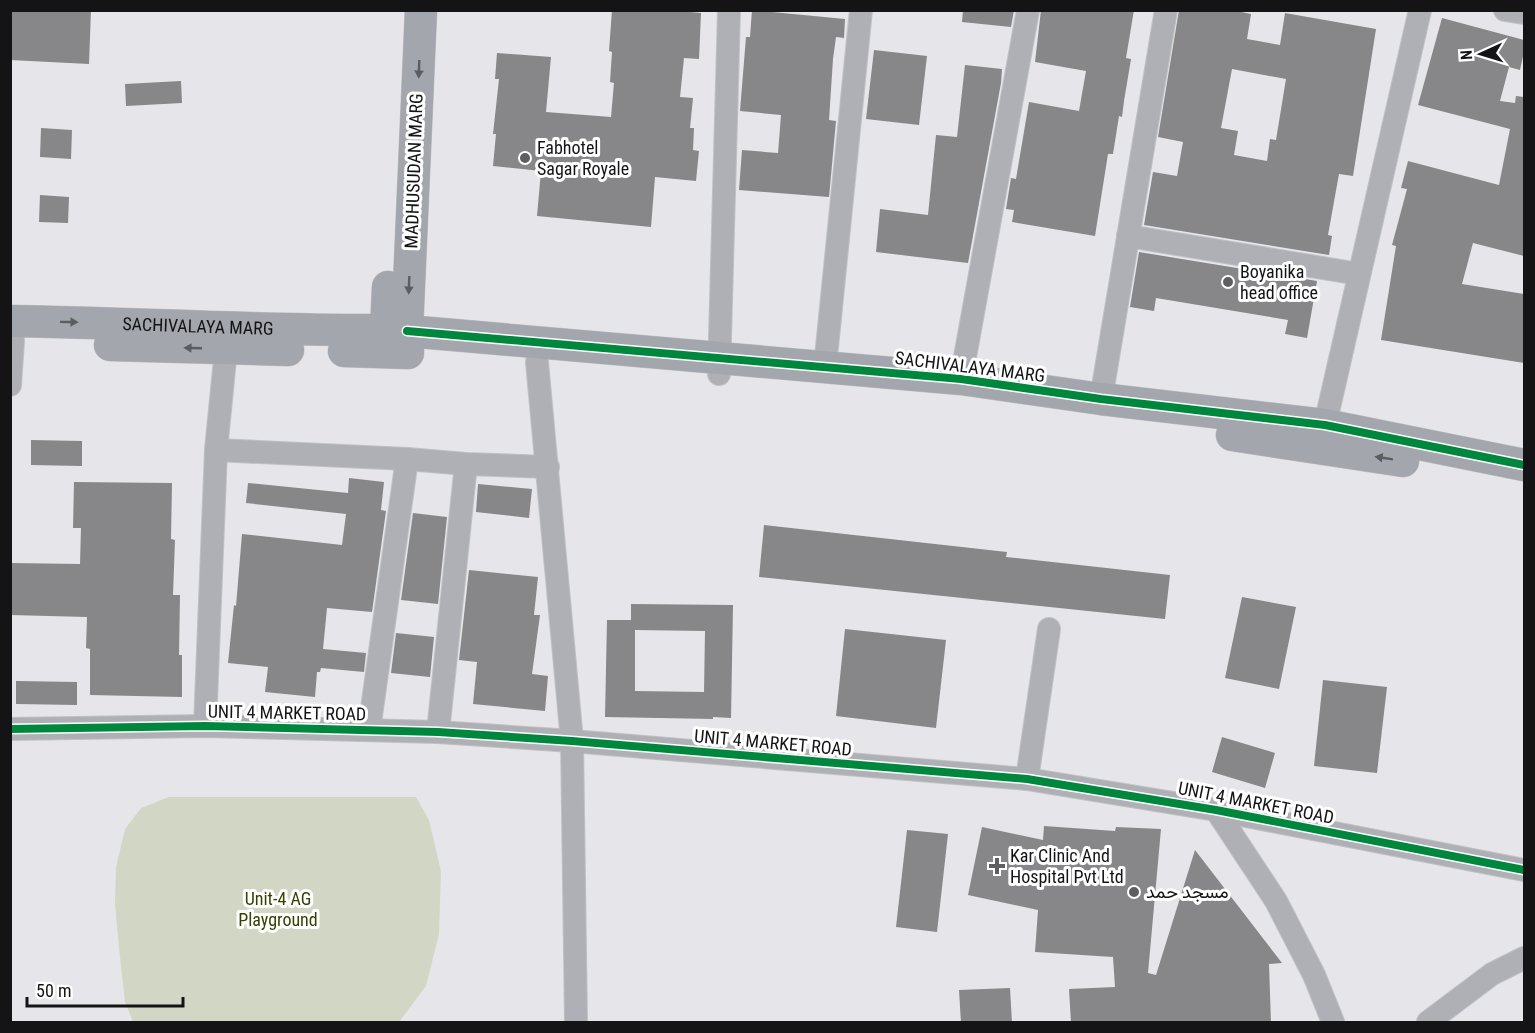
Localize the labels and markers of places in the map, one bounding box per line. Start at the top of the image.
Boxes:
place label: Fabhotel Sagar Royale [537,137,629,179]
marker: Fabhotel Sagar Royale [518,151,532,165]
place label: Boyanika head office [1240,261,1318,303]
marker: Boyanika head office [1221,275,1235,289]
place label: Kar Clinic And Hospital Pvt Ltd [1010,845,1124,887]
marker: Kar Clinic And Hospital Pvt Ltd [988,857,1006,875]
place label: مسجد حمد [1146,881,1229,902]
marker: مسجد حمد [1127,885,1141,899]

